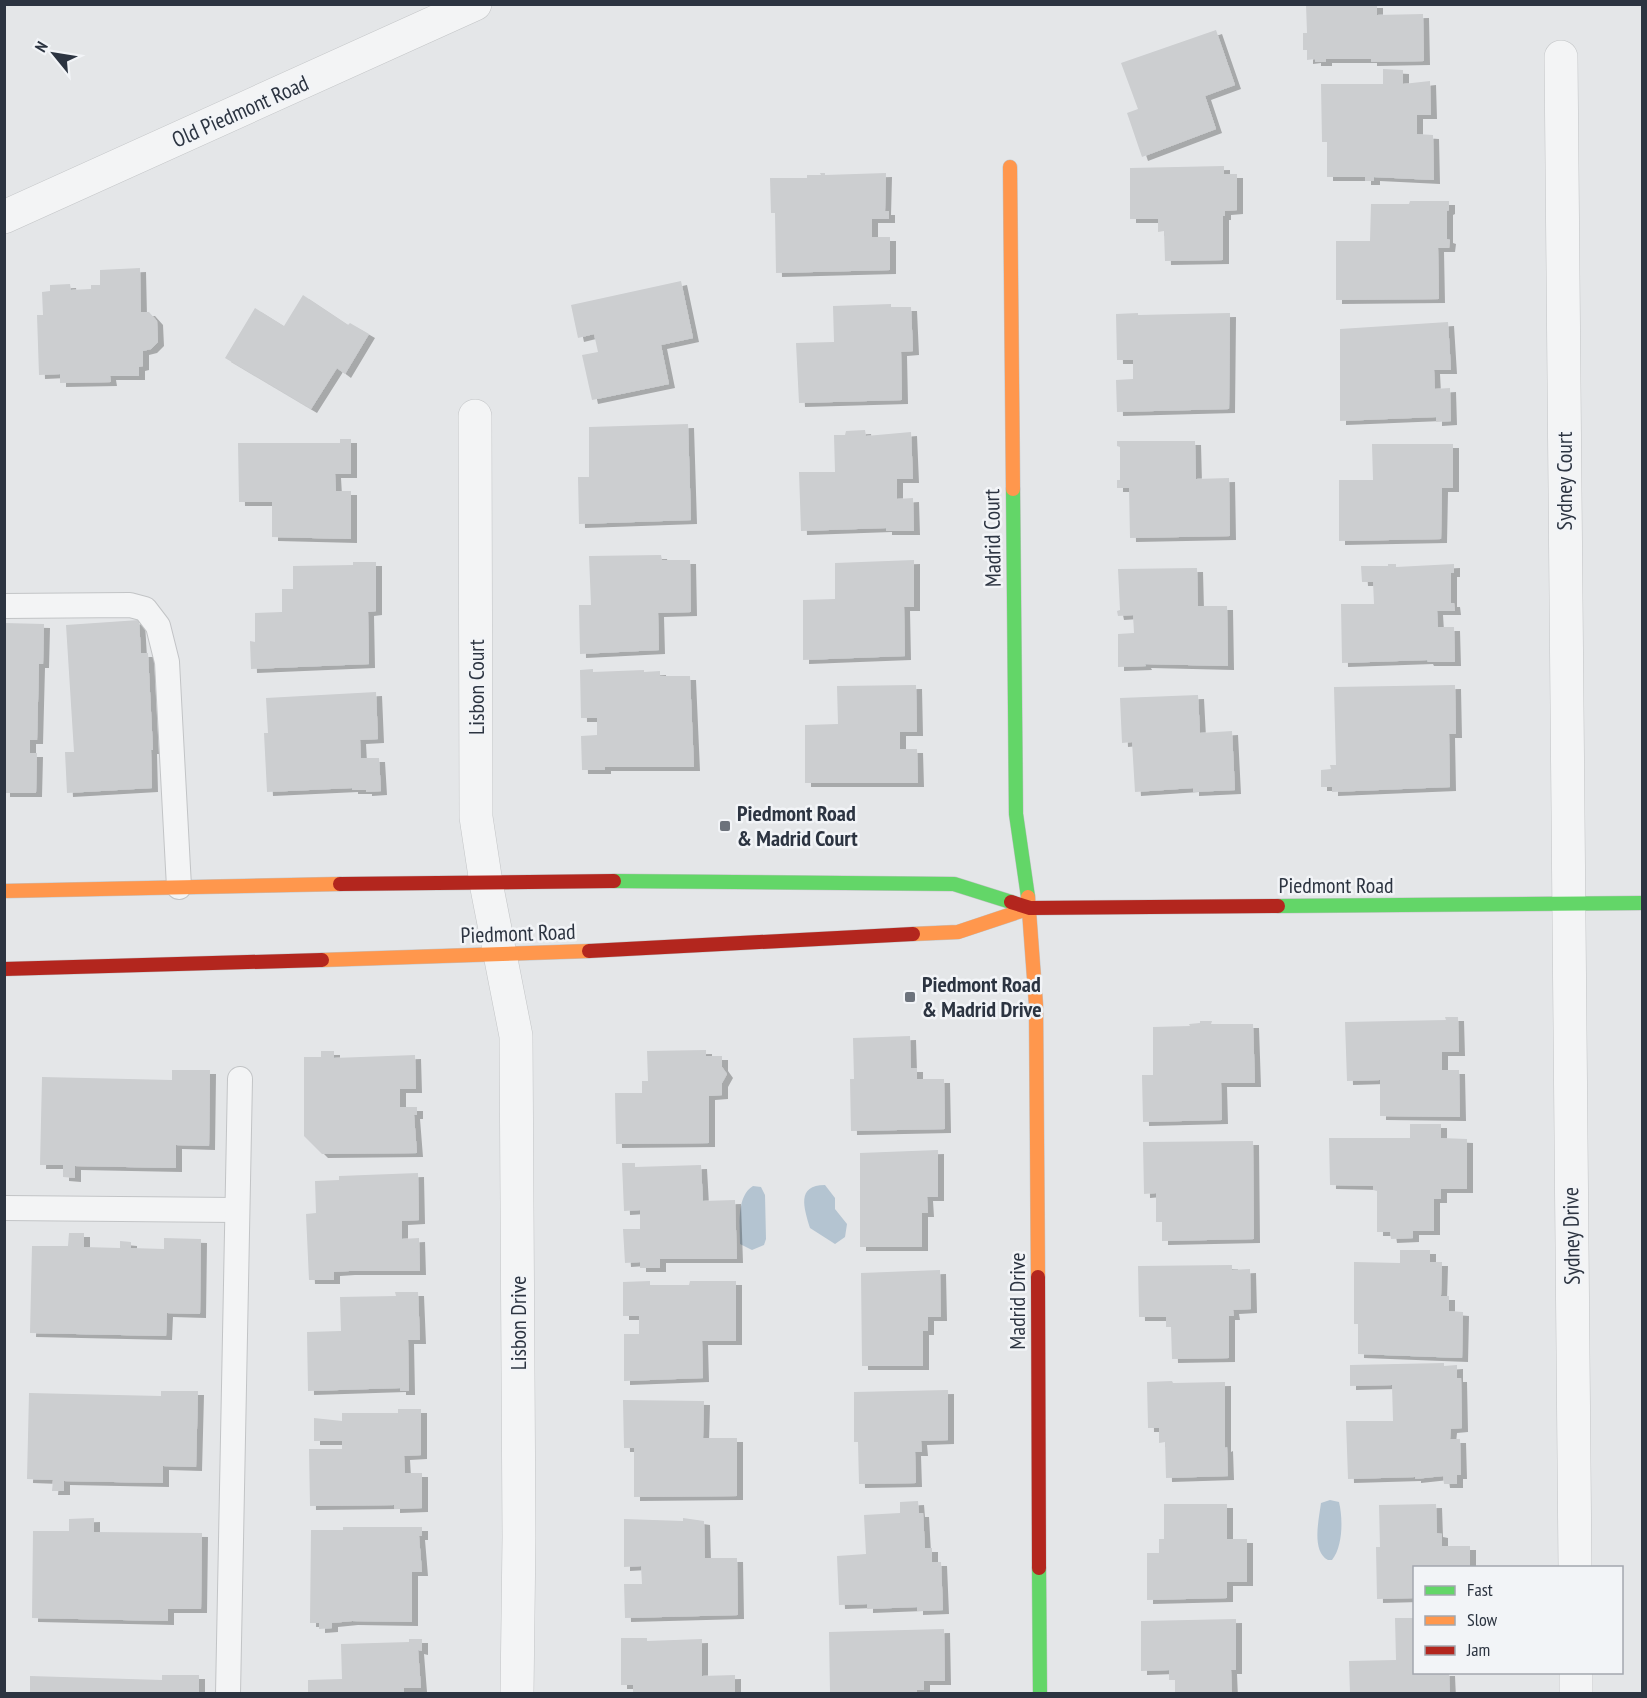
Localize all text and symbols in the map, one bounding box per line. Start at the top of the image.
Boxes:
north arrow [24,24,84,84]
text: N [30,38,52,55]
street label: Old Piedmont Road [167,68,313,154]
street label: Sydney Court [1550,431,1578,531]
street label: Madrid Court [977,489,1007,587]
street label: Lisbon Court [462,639,490,735]
place label: Piedmont Road & Madrid Court [737,799,858,852]
marker: Piedmont Road & Madrid Court [718,819,732,833]
street label: Piedmont Road [1278,871,1394,899]
street label: Piedmont Road [460,917,576,949]
place label: Piedmont Road & Madrid Drive [922,970,1042,1023]
marker: Piedmont Road & Madrid Drive [903,990,917,1004]
street label: Sydney Drive [1556,1187,1586,1285]
street label: Madrid Drive [1003,1252,1031,1350]
street label: Lisbon Drive [504,1276,532,1370]
legend [1413,1566,1623,1674]
text: Fast [1467,1578,1493,1601]
text: Slow [1467,1608,1498,1631]
text: Jam [1466,1638,1490,1661]

